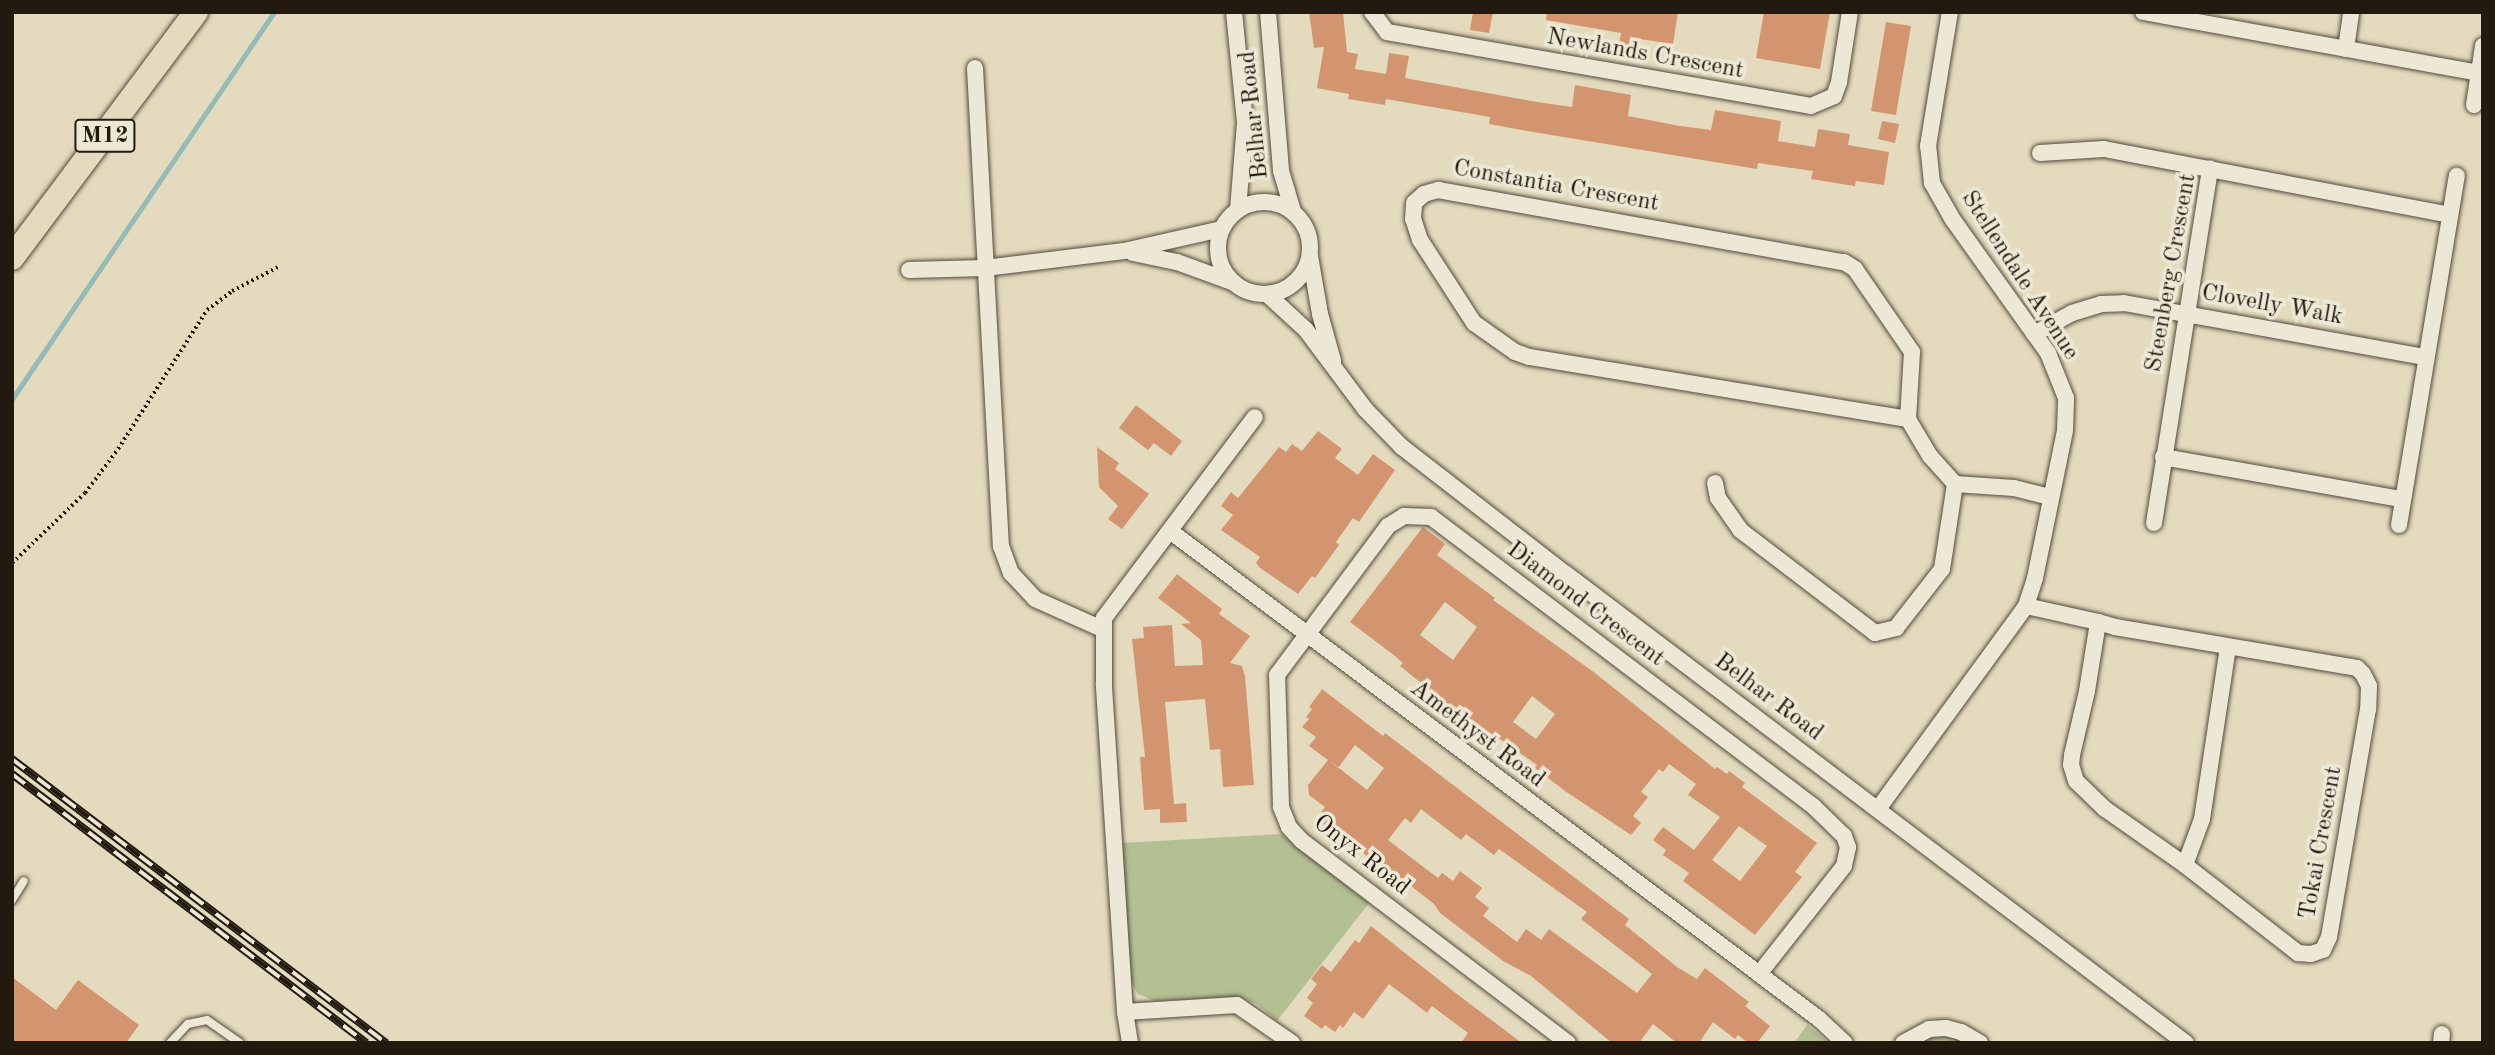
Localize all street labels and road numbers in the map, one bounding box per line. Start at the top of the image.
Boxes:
street label: Newlands Crescent [1544,24,1746,86]
street label: Belhar Road [1234,49,1276,181]
road number: M12 [74,116,136,155]
street label: Constantia Crescent [1451,155,1661,219]
street label: Steenberg Crescent [2140,171,2204,375]
street label: Stellendale Avenue [1954,186,2084,366]
street label: Clovelly Walk [2199,279,2345,333]
street label: Diamond Crescent [1500,536,1670,674]
street label: Belhar Road [1708,648,1828,748]
street label: Amethyst Road [1404,675,1550,795]
street label: Tokai Crescent [2294,764,2350,922]
street label: Onyx Road [1307,809,1415,903]

